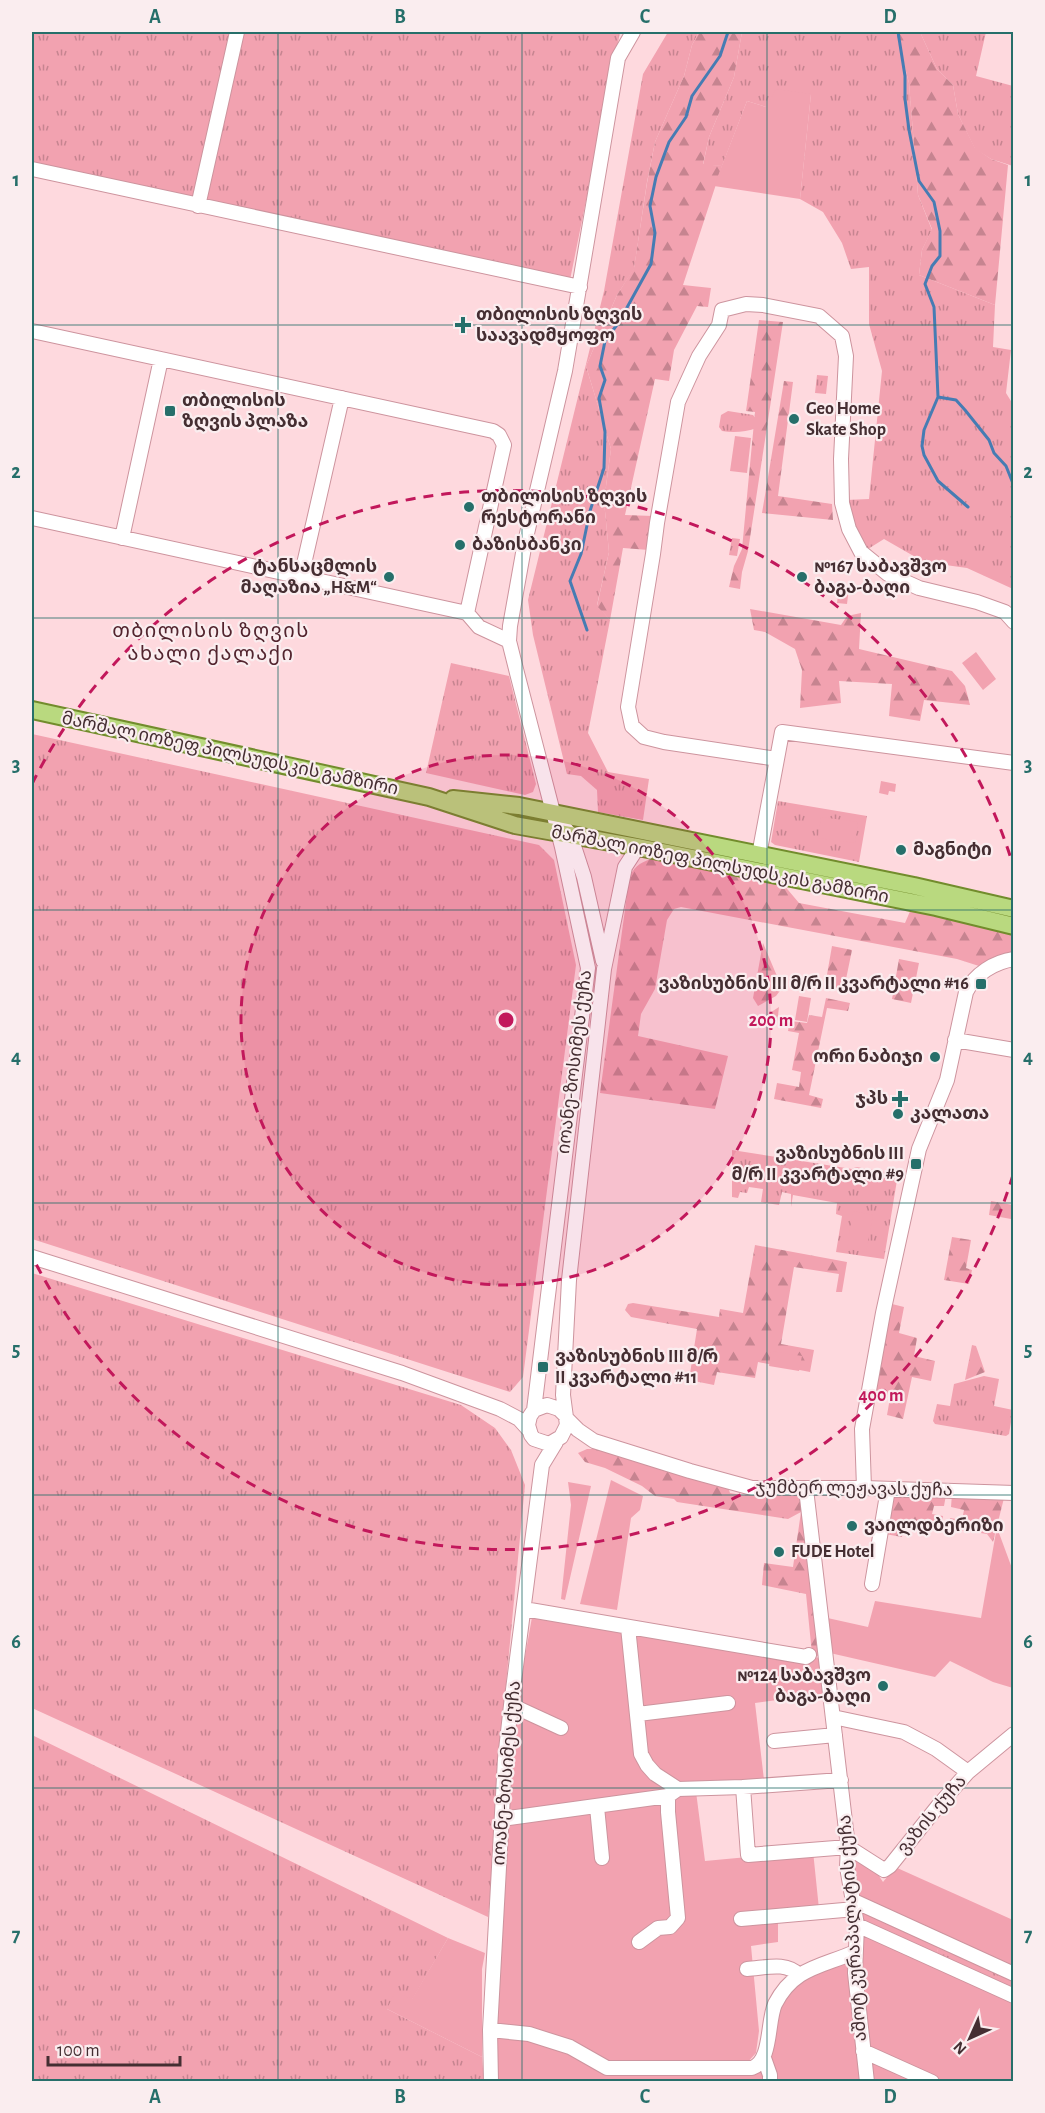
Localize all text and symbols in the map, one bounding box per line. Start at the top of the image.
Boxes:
text: A [149,7,161,27]
text: B [394,7,406,27]
text: C [640,7,651,27]
text: D [883,7,897,27]
text: 1 [12,170,20,190]
text: 1 [1024,170,1032,190]
place label: თბილისის ზღვის საავადმყოფო [476,306,642,346]
marker: თბილისის ზღვის საავადმყოფო [454,316,472,334]
place label: თბილისის ზღვის პლაზა [182,392,308,432]
place label: Geo Home Skate Shop [806,400,886,439]
marker: თბილისის ზღვის პლაზა [163,404,177,418]
marker: Geo Home Skate Shop [787,412,801,426]
text: 2 [11,462,21,482]
text: 2 [1023,462,1033,482]
place label: თბილისის ზღვის რესტორანი [481,488,647,527]
marker: თბილისის ზღვის რესტორანი [462,500,476,514]
place label: ბაზისბანკი [472,536,582,554]
marker: ბაზისბანკი [453,538,467,552]
place label: ტანსაცმლის მაღაზია „H&M“ [241,558,377,598]
place label: №167 საბავშვო ბაგა-ბაღი [814,558,947,598]
marker: ტანსაცმლის მაღაზია „H&M“ [382,570,396,584]
marker: №167 საბავშვო ბაგა-ბაღი [795,570,809,584]
district label: თბილისის ზღვის ახალი ქალაქი [112,621,310,666]
street label: მარშალ იოზეფ პილსუდსკის გამზირი [60,709,400,799]
text: 3 [12,755,20,775]
text: 3 [1024,755,1032,775]
street label: მარშალ იოზეფ პილსუდსკის გამზირი [550,822,890,908]
place label: მაგნიტი [913,841,992,859]
marker: მაგნიტი [894,843,908,857]
street label: იოანე-ზოსიმეს ქუჩა [555,969,596,1155]
place label: ვაზისუბნის III მ/რ II კვარტალი #16 [659,974,969,994]
marker: ვაზისუბნის III მ/რ II კვარტალი #16 [974,977,988,991]
centre of rings [496,1010,516,1030]
text: 200 m [749,1012,793,1030]
text: 4 [11,1047,21,1067]
place label: ორი ნაბიჯი [813,1047,923,1066]
text: 4 [1023,1047,1033,1067]
marker: ორი ნაბიჯი [928,1050,942,1064]
place label: ჯპს [855,1090,888,1108]
marker: ჯპს [893,1092,907,1106]
place label: კალათა [910,1105,989,1124]
marker: კალათა [891,1107,905,1121]
place label: ვაზისუბნის III მ/რ II კვარტალი #9 [732,1145,904,1185]
marker: ვაზისუბნის III მ/რ II კვარტალი #9 [909,1157,923,1171]
text: 5 [12,1340,20,1360]
text: 5 [1024,1340,1032,1360]
place label: ვაზისუბნის III მ/რ II კვარტალი #11 [555,1347,718,1388]
marker: ვაზისუბნის III მ/რ II კვარტალი #11 [536,1360,550,1374]
text: 400 m [858,1387,904,1405]
street label: ჯუმბერ ლეჟავას ქუჩა [755,1477,953,1501]
place label: ვაილდბერიზი [864,1516,1004,1536]
marker: ვაილდბერიზი [845,1519,859,1533]
place label: FUDE Hotel [791,1543,874,1561]
marker: FUDE Hotel [772,1545,786,1559]
text: 6 [11,1632,21,1652]
text: 6 [1023,1632,1033,1652]
place label: №124 საბავშვო ბაგა-ბაღი [737,1667,871,1707]
marker: №124 საბავშვო ბაგა-ბაღი [876,1679,890,1693]
street label: იოანე-ზოსიმეს ქუჩა [490,1680,525,1866]
street label: ვაზის ქუჩა [894,1772,971,1859]
street label: აშოტ კურაპალატის ქუჩა [835,1814,871,2042]
text: 7 [12,1925,21,1945]
text: 7 [1024,1925,1033,1945]
north arrow [940,2008,1000,2068]
scale bar [48,2029,180,2067]
text: N [951,2038,970,2057]
text: 100 m [57,2042,100,2060]
text: A [149,2087,161,2107]
text: B [394,2087,406,2107]
text: C [640,2087,651,2107]
text: D [883,2087,897,2107]

